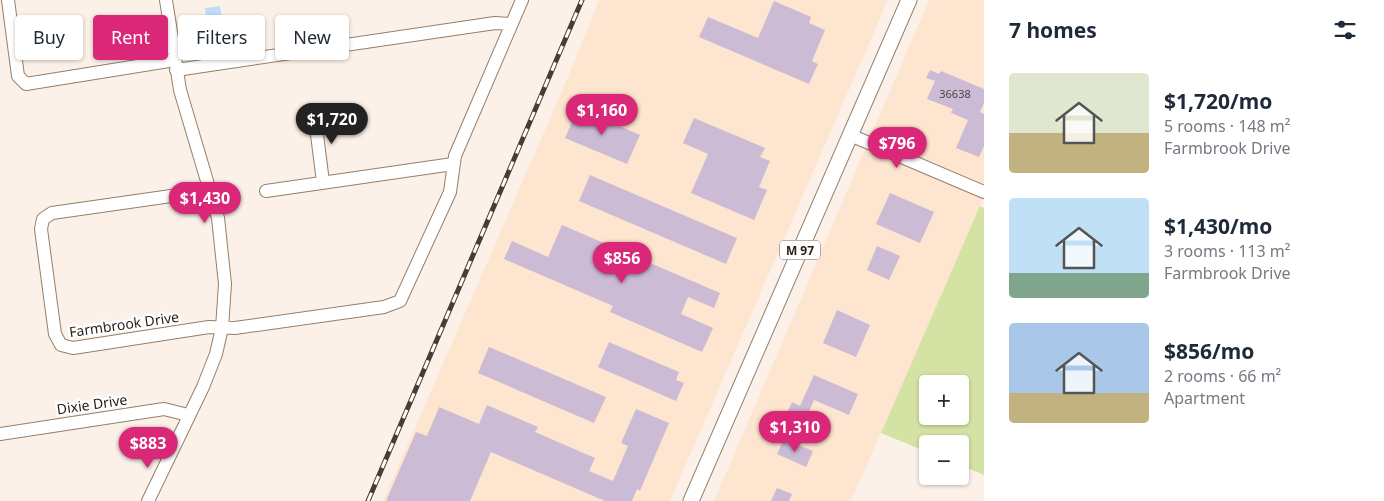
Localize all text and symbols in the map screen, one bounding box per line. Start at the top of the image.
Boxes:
chip: Buy [15,15,83,60]
chip: Rent [93,15,168,60]
chip: Filters [178,15,265,60]
chip: New [275,15,349,60]
text: 7 homes [1009,16,1097,44]
icon: filters [1331,16,1359,44]
house number: 36638 [939,86,971,101]
text: $1,720/mo [1164,87,1272,115]
icon: home [1049,93,1109,153]
pin: $1,160 [561,94,643,136]
text: $1,160 [577,99,627,121]
pin: $1,720 [291,102,373,145]
text: $1,720 [307,108,357,130]
text: 5 rooms · 148 m² [1164,115,1290,137]
pin: $796 [867,126,927,169]
text: $796 [879,132,915,154]
text: Farmbrook Drive [1164,137,1291,159]
pin: $1,430 [164,182,246,224]
text: $1,430 [180,187,230,209]
text: $1,430/mo [1164,212,1272,240]
icon: home [1049,218,1109,278]
road number: M 97 [780,240,820,260]
text: 3 rooms · 113 m² [1164,240,1290,262]
pin: $856 [592,242,652,284]
text: $856 [604,247,640,269]
text: Farmbrook Drive [1164,262,1291,284]
street label: Farmbrook Drive [68,307,180,341]
text: $856/mo [1164,337,1254,365]
icon: home [1049,343,1109,403]
text: 2 rooms · 66 m² [1164,365,1281,387]
map controls [919,375,969,485]
button: + [919,375,969,425]
text: Apartment [1164,387,1245,409]
street label: Dixie Drive [56,390,129,418]
pin: $1,310 [754,410,836,453]
text: $1,310 [770,416,820,438]
pin: $883 [118,426,178,469]
text: $883 [130,432,166,454]
button: − [919,435,969,485]

